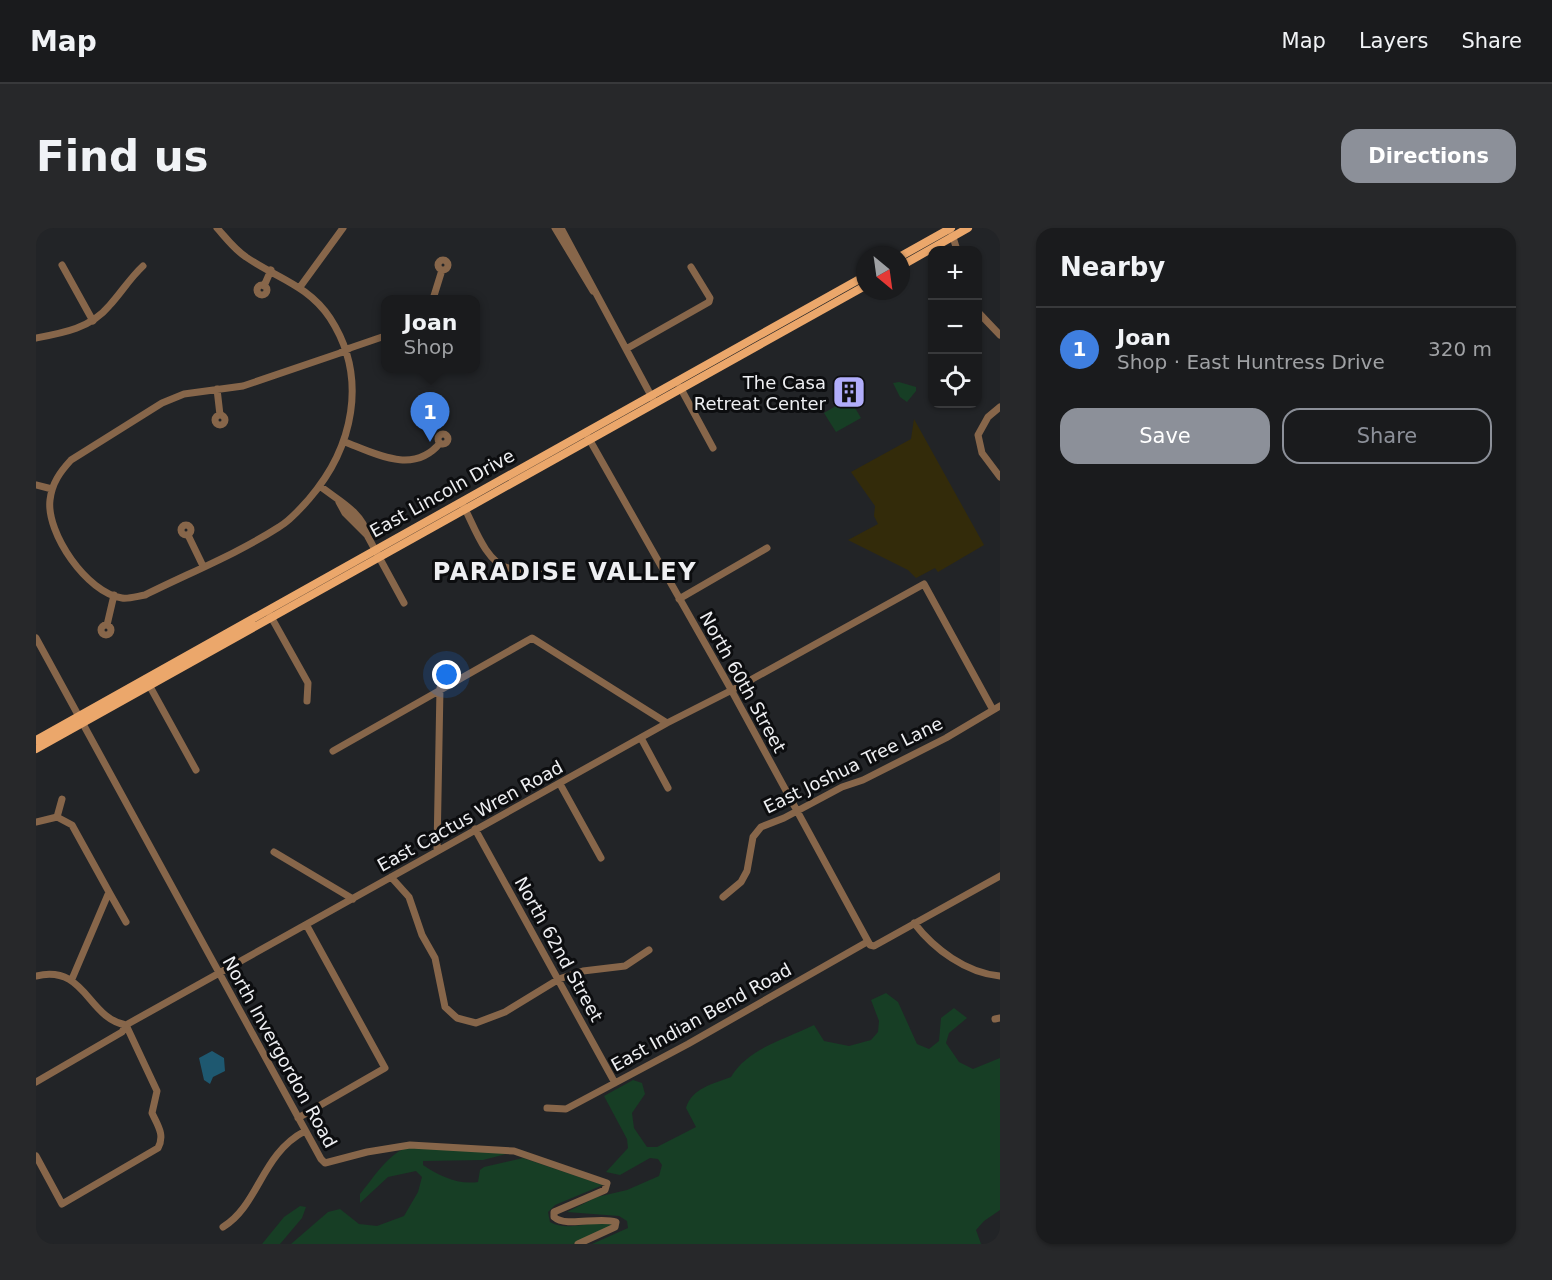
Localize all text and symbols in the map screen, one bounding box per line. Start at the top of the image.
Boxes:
text: Map [30,25,97,58]
text: Map [1282,29,1326,53]
text: Layers [1359,29,1428,53]
text: Share [1461,29,1522,53]
button: Directions [1341,129,1516,183]
text: Find us [36,132,209,181]
north arrow [856,246,910,300]
map controls [928,246,982,408]
button: + [928,246,982,300]
text: Nearby [1060,252,1165,282]
popup [381,295,480,373]
button: − [928,300,982,354]
text: Joan [404,310,457,335]
text: Joan [1117,325,1171,350]
text: Shop [404,335,454,359]
text: 1 [1073,337,1086,361]
text: 320 m [1428,337,1492,361]
text: Shop · East Huntress Drive [1117,350,1385,374]
button: locate [928,354,982,408]
place label: The Casa Retreat Center [694,372,827,414]
building icon: The Casa Retreat Center [831,374,867,410]
pin: 1 [410,392,450,442]
button: Save [1060,408,1270,464]
button: Share [1282,408,1492,464]
street label: East Lincoln Drive [366,445,518,541]
district label: PARADISE VALLEY [433,558,697,586]
street label: North 60th Street [696,608,790,756]
your location [432,660,461,689]
street label: East Joshua Tree Lane [760,712,946,818]
street label: East Cactus Wren Road [374,756,566,876]
street label: North 62nd Street [510,873,608,1025]
street label: North Invergordon Road [218,953,342,1151]
street label: East Indian Bend Road [607,959,795,1075]

